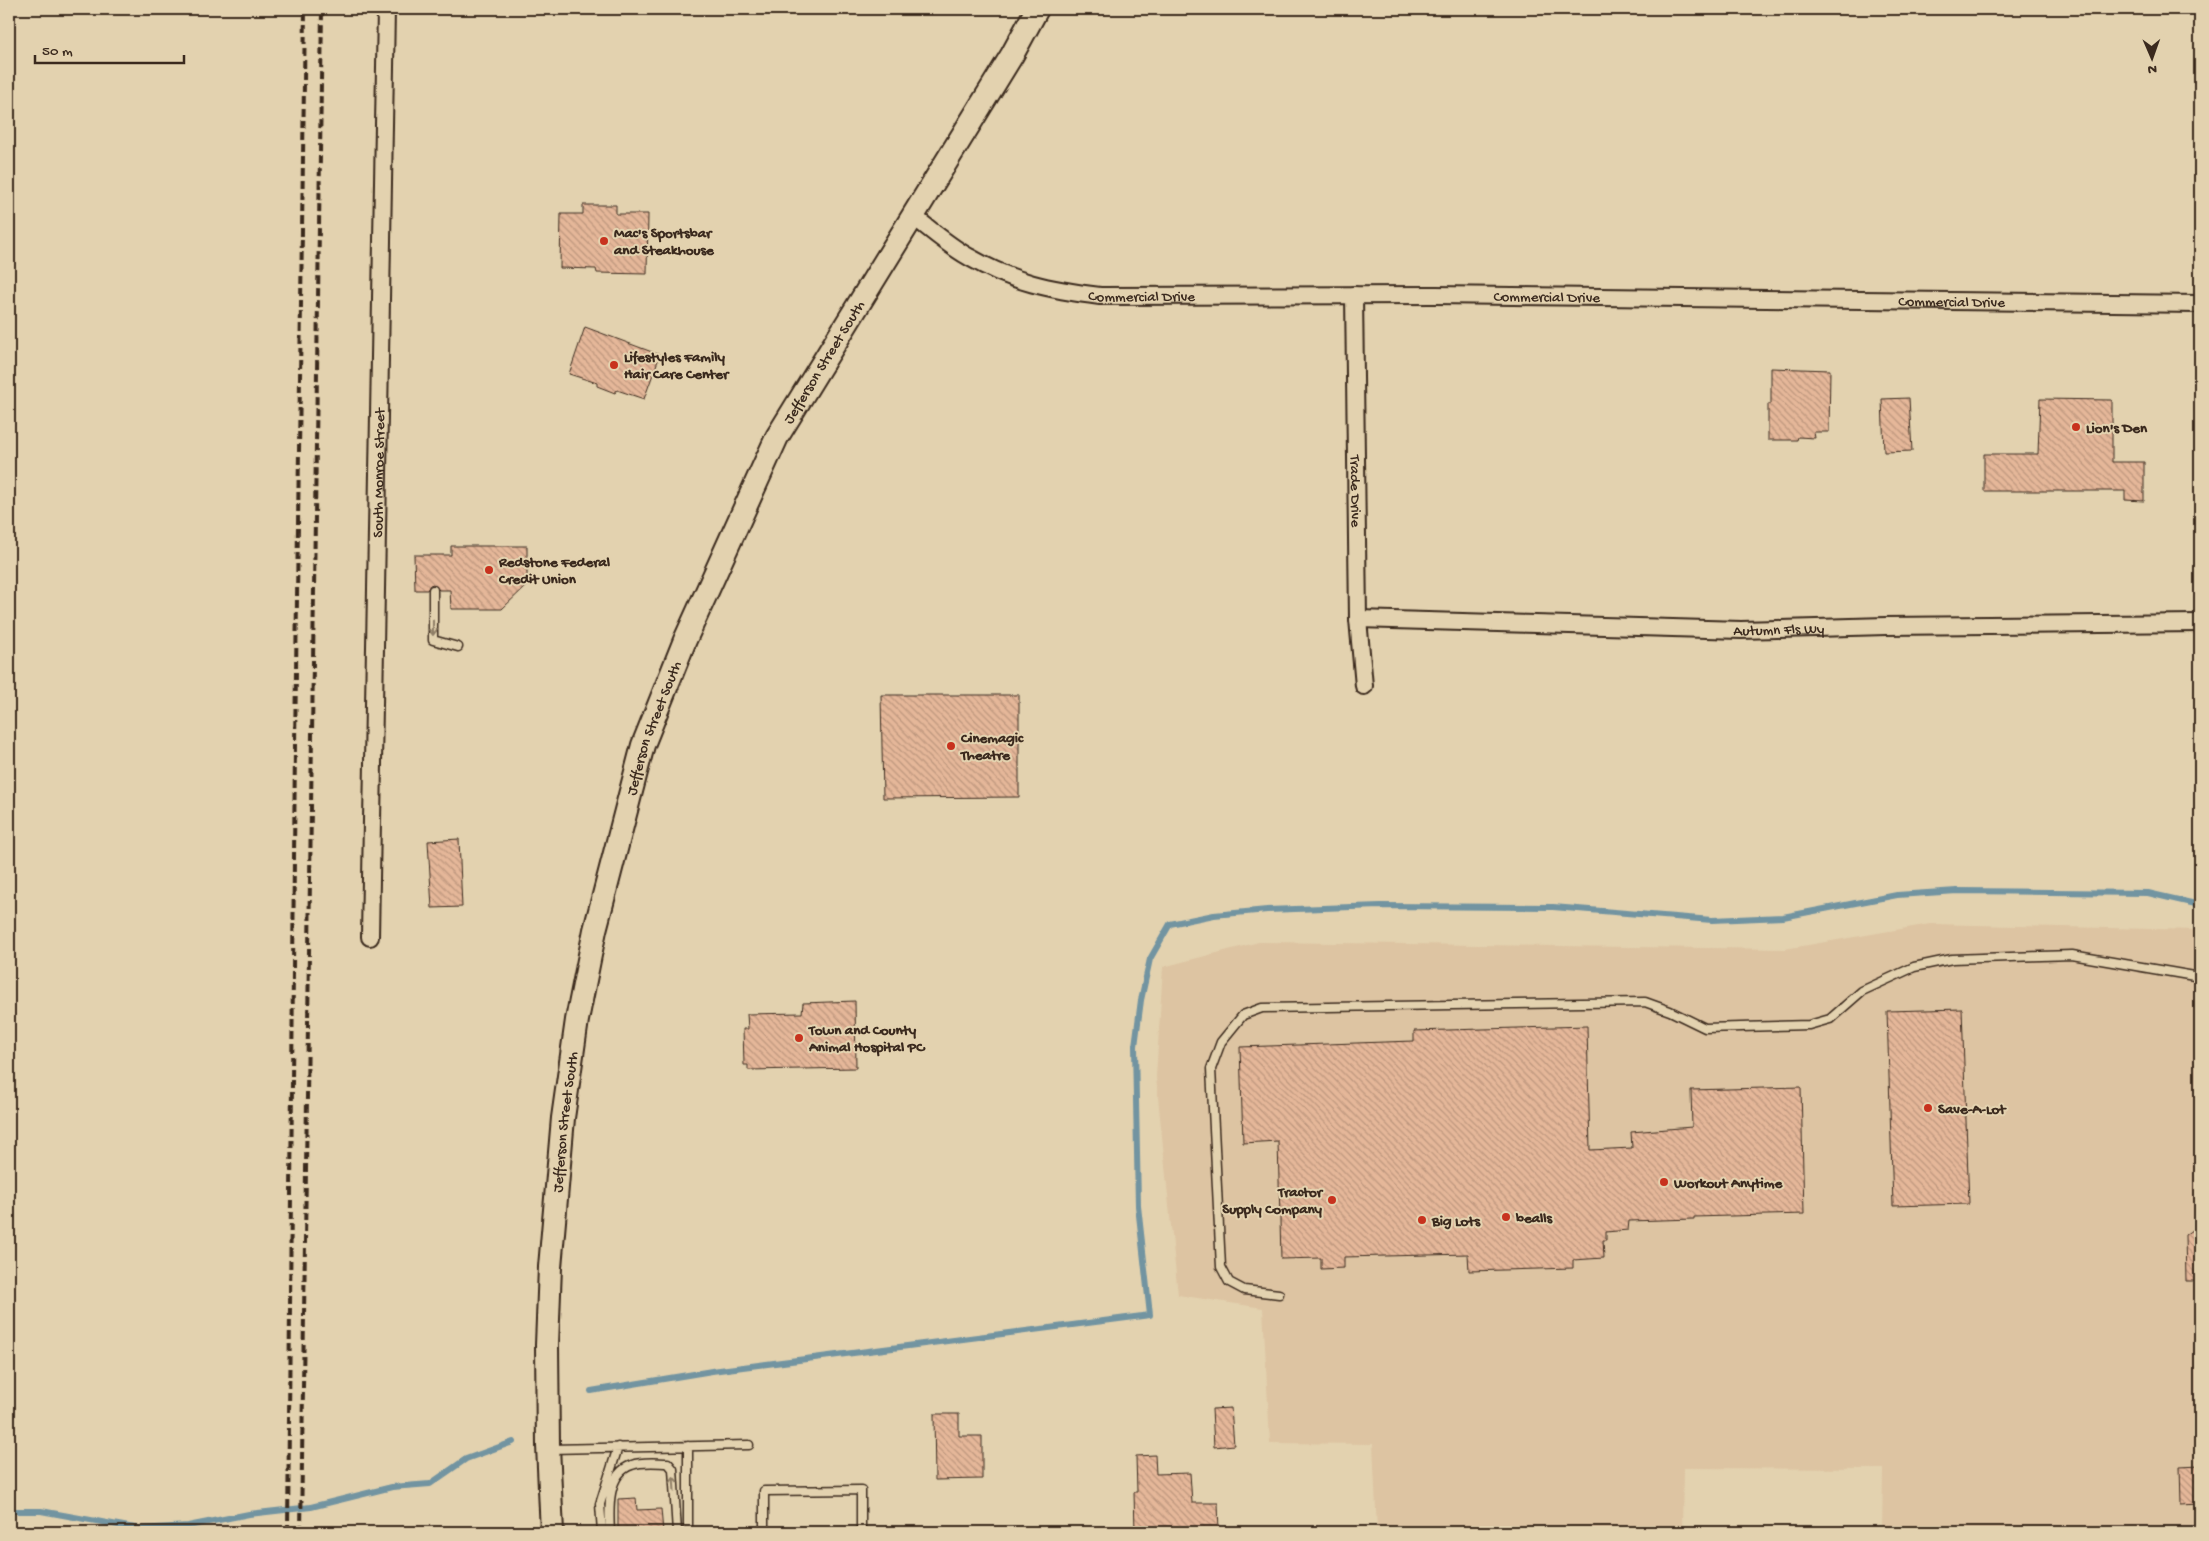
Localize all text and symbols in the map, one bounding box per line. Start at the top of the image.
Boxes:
scale bar [35,32,184,64]
north arrow [2126,32,2176,82]
text: 50 m [42,43,73,61]
text: N [2148,60,2157,77]
place label: Mac's Sportsbar and Steakhouse [613,225,715,260]
marker: Mac's Sportsbar and Steakhouse [598,235,610,247]
street label: Commercial Drive [1087,288,1195,307]
street label: Commercial Drive [1493,289,1600,308]
street label: Commercial Drive [1898,293,2005,313]
street label: Jefferson Street South [780,298,870,428]
place label: Lifestyles Family Hair Care Center [624,349,730,384]
marker: Lifestyles Family Hair Care Center [608,359,620,371]
street label: South Monroe Street [370,406,390,538]
place label: Lion's Den [2086,420,2148,438]
marker: Lion's Den [2070,421,2082,433]
street label: Trade Drive [1345,454,1364,528]
place label: Redstone Federal Credit Union [498,554,611,589]
marker: Redstone Federal Credit Union [483,564,495,576]
one-way arrow [428,620,438,636]
street label: Autumn Fls Wy [1733,621,1825,641]
street label: Jefferson Street South [623,659,687,798]
place label: Cinemagic Theatre [960,730,1024,765]
marker: Cinemagic Theatre [945,740,957,752]
place label: Town and County Animal Hospital PC [808,1022,926,1057]
marker: Town and County Animal Hospital PC [793,1032,805,1044]
street label: Jefferson Street South [550,1051,583,1193]
place label: Save-A-Lot [1938,1101,2007,1119]
marker: Save-A-Lot [1922,1102,1934,1114]
place label: Workout Anytime [1673,1175,1783,1193]
marker: Workout Anytime [1658,1176,1670,1188]
place label: Tractor Supply Company [1222,1184,1324,1219]
marker: Tractor Supply Company [1326,1194,1338,1206]
place label: bealls [1515,1210,1554,1228]
marker: bealls [1500,1211,1512,1223]
place label: Big Lots [1431,1213,1481,1231]
marker: Big Lots [1416,1214,1428,1226]
one-way arrow [669,1476,678,1492]

